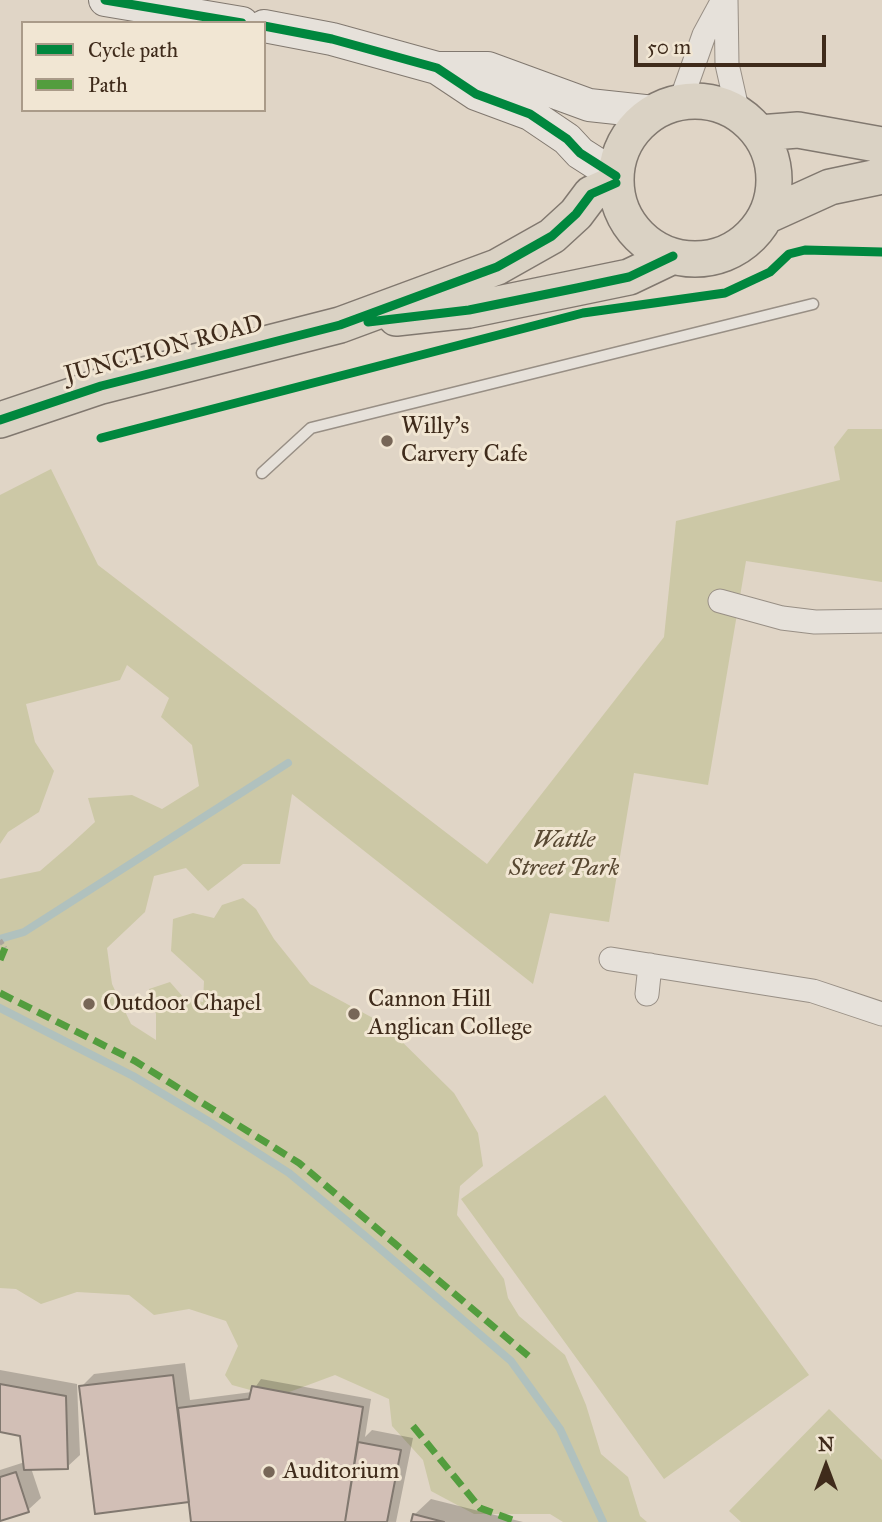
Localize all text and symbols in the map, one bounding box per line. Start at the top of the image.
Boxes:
legend [21,21,266,112]
scale bar [637,21,830,65]
text: 50 m [647,34,691,60]
text: Cycle path [88,37,178,63]
text: Path [88,72,128,98]
street label: JUNCTION ROAD [61,310,267,390]
place label: Willy's Carvery Cafe [401,413,528,469]
marker: Willy's Carvery Cafe [379,433,395,449]
park label: Wattle Street Park [509,827,619,883]
place label: Cannon Hill Anglican College [368,986,532,1042]
place label: Outdoor Chapel [103,990,262,1018]
marker: Outdoor Chapel [81,996,97,1012]
marker: Cannon Hill Anglican College [346,1006,362,1022]
north arrow [791,1431,861,1501]
text: N [818,1433,834,1456]
place label: Auditorium [283,1458,399,1486]
marker: Auditorium [261,1464,277,1480]

